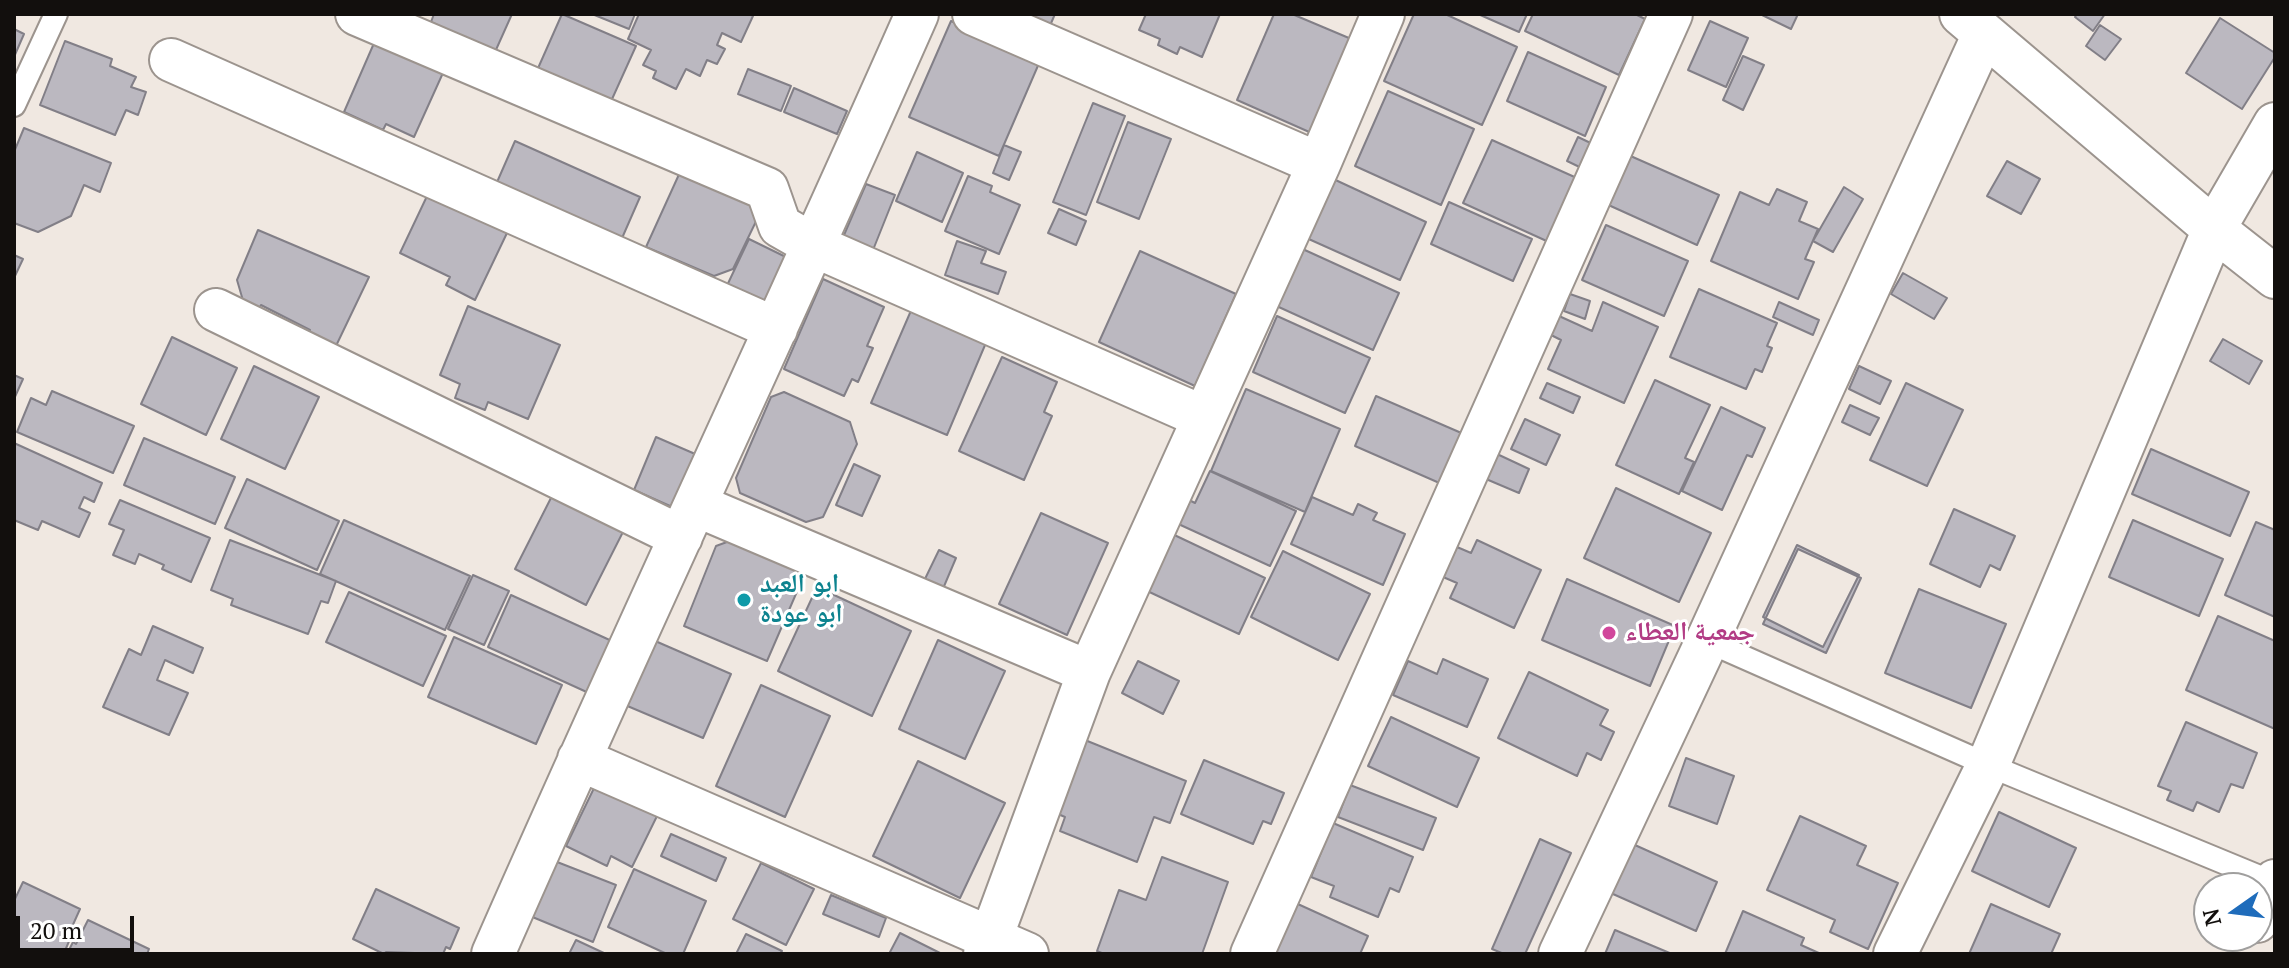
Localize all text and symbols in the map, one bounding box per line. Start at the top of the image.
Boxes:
place label: ابو العبد ابو عودة [760,569,843,630]
marker: ابو العبد ابو عودة [735,591,753,609]
place label: جمعية العطاء [1625,617,1755,649]
marker: جمعية العطاء [1600,624,1618,642]
north arrow [2193,872,2273,952]
scale bar [20,900,138,950]
text: N [2195,906,2227,929]
text: 20 m [30,914,82,946]

